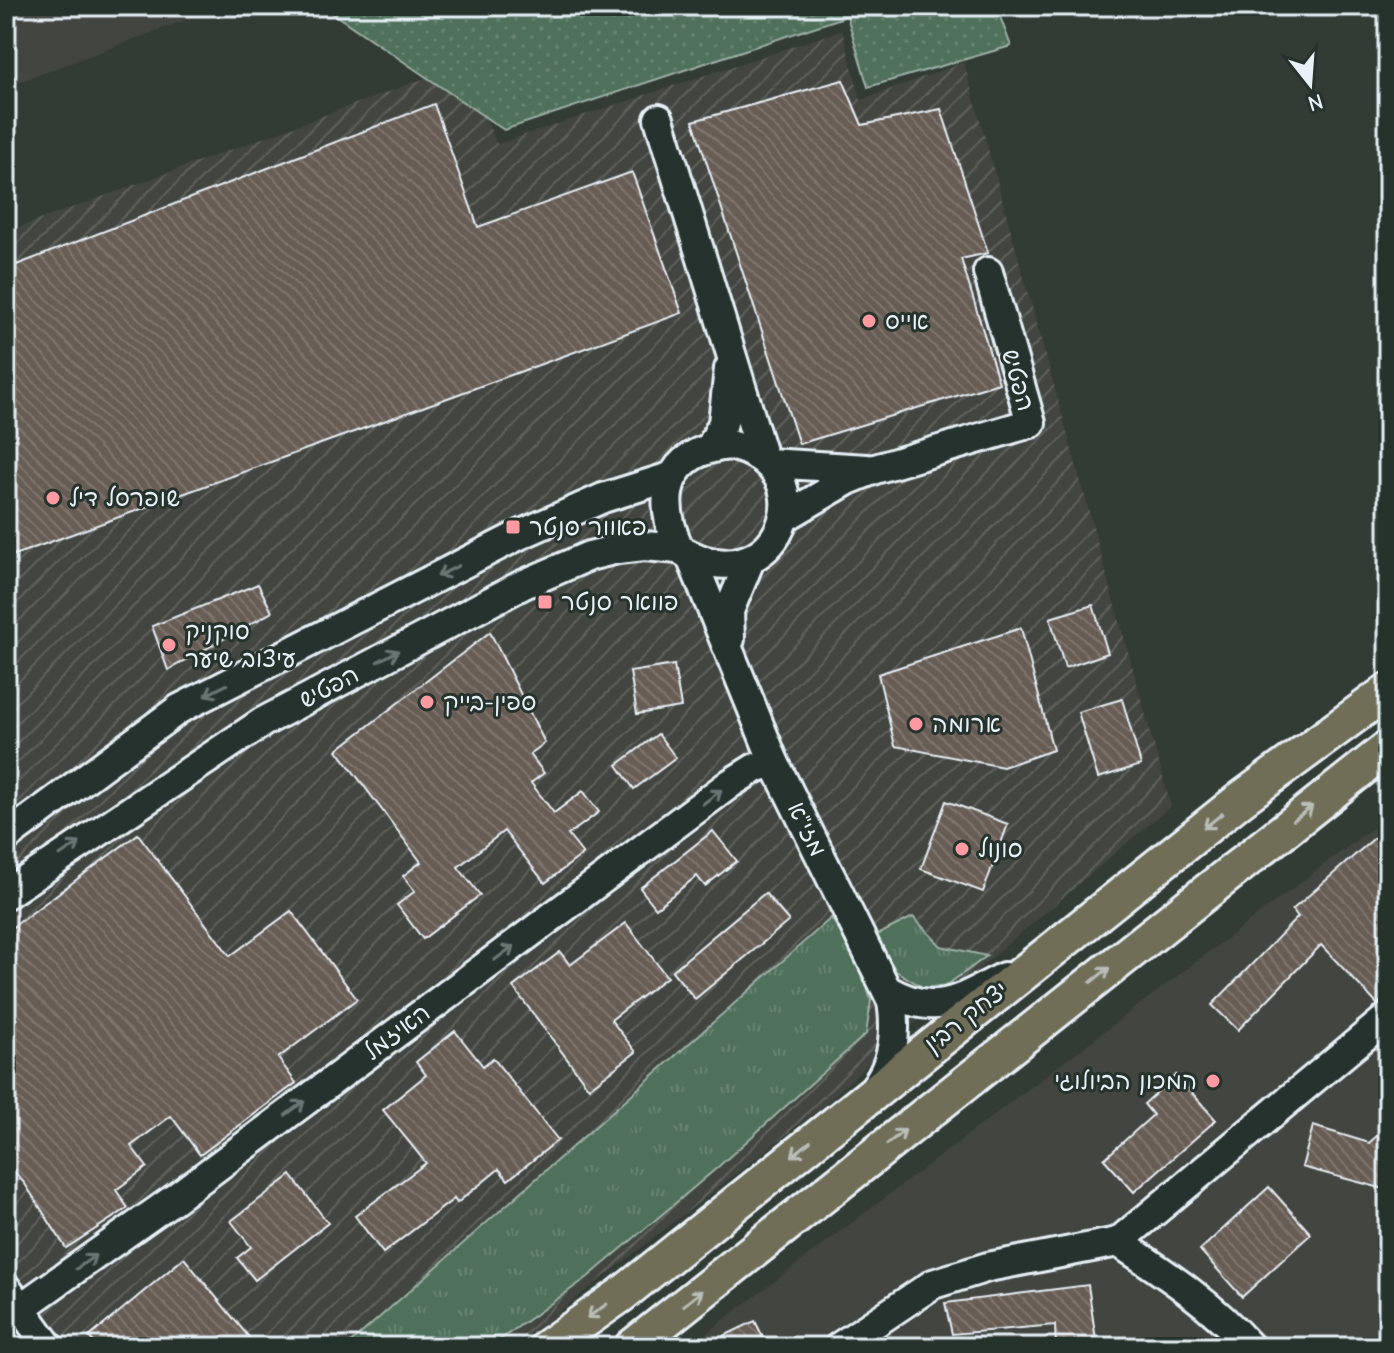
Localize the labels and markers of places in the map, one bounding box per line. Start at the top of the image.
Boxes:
place label: אייס [885,307,929,335]
marker: אייס [860,312,878,330]
place label: שופרסל דיל [69,484,180,512]
marker: שופרסל דיל [44,489,62,507]
place label: פאוור סנטר [529,513,647,541]
marker: פאוור סנטר [504,518,522,536]
place label: פוואר סנטר [561,588,678,616]
marker: פוואר סנטר [536,593,554,611]
place label: סוקניק עיצוב שיער [185,617,296,673]
marker: סוקניק עיצוב שיער [160,636,178,654]
place label: ספין-בייק [443,688,536,717]
marker: ספין-בייק [418,693,436,711]
place label: ארומה [932,710,1001,738]
marker: ארומה [907,715,925,733]
place label: סונול [978,835,1023,863]
marker: סונול [953,840,971,858]
place label: המכון הביולוגי [1054,1067,1197,1095]
marker: המכון הביולוגי [1204,1072,1222,1090]

